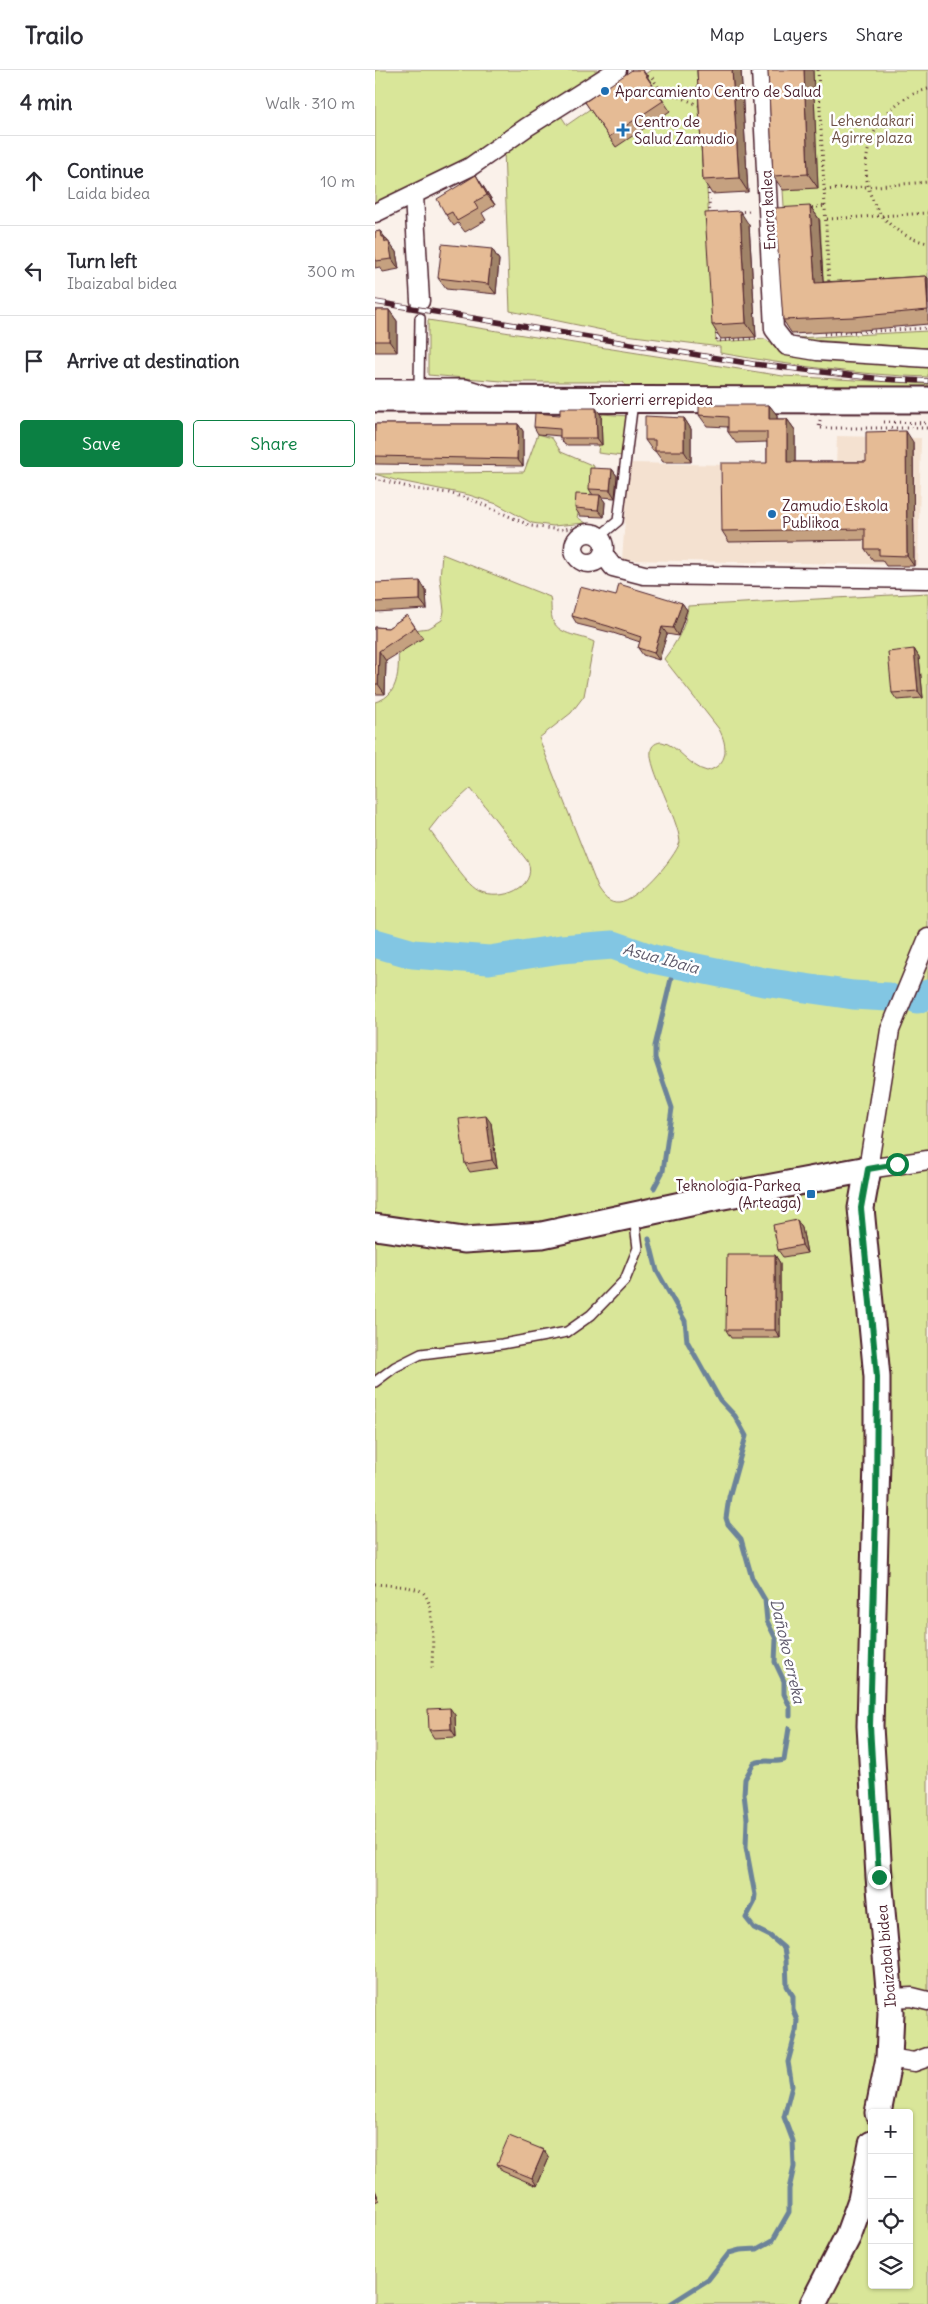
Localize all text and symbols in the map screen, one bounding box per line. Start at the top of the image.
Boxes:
text: Trailo [25,20,83,50]
text: Map [709,23,744,46]
text: Layers [772,23,828,46]
text: Share [856,23,903,46]
place label: Aparcamiento Centro de Salud [615,82,822,101]
marker: Aparcamiento Centro de Salud [599,85,611,97]
text: 4 min [20,89,72,116]
text: Walk · 310 m [265,93,355,113]
park label: Lehendakari Agirre plaza [830,111,914,147]
place label: Centro de Salud Zamudio [634,112,735,148]
marker: Centro de Salud Zamudio [616,123,630,137]
text: Continue [67,159,144,183]
icon: ahead [20,167,48,195]
street label: Enara kalea [756,169,780,251]
text: 10 m [320,171,355,191]
text: Laida bidea [67,183,150,203]
text: Turn left [67,249,137,273]
icon: left [20,257,48,285]
text: 300 m [307,261,355,281]
text: Ibaizabal bidea [67,273,177,293]
icon: arrive [20,347,48,375]
text: Arrive at destination [67,349,240,373]
street label: Txorierri errepidea [589,390,714,409]
button: Save [20,420,183,467]
button: Share [193,420,355,467]
place label: Zamudio Eskola Publikoa [782,496,889,532]
marker: Zamudio Eskola Publikoa [766,508,778,520]
water label: Asua Ibaia [621,938,702,978]
route start [886,1153,909,1176]
place label: Teknologia-Parkea (Arteaga) [676,1176,801,1212]
marker: Teknologia-Parkea (Arteaga) [805,1188,817,1200]
water label: Dañoko erreka [766,1597,810,1706]
route end [868,1866,891,1889]
street label: Ibaizabal bidea [872,1903,900,2008]
map controls [868,2109,913,2289]
button: + [868,2109,913,2154]
button: − [868,2154,913,2199]
button: locate [868,2199,913,2244]
button: layers [868,2244,913,2289]

